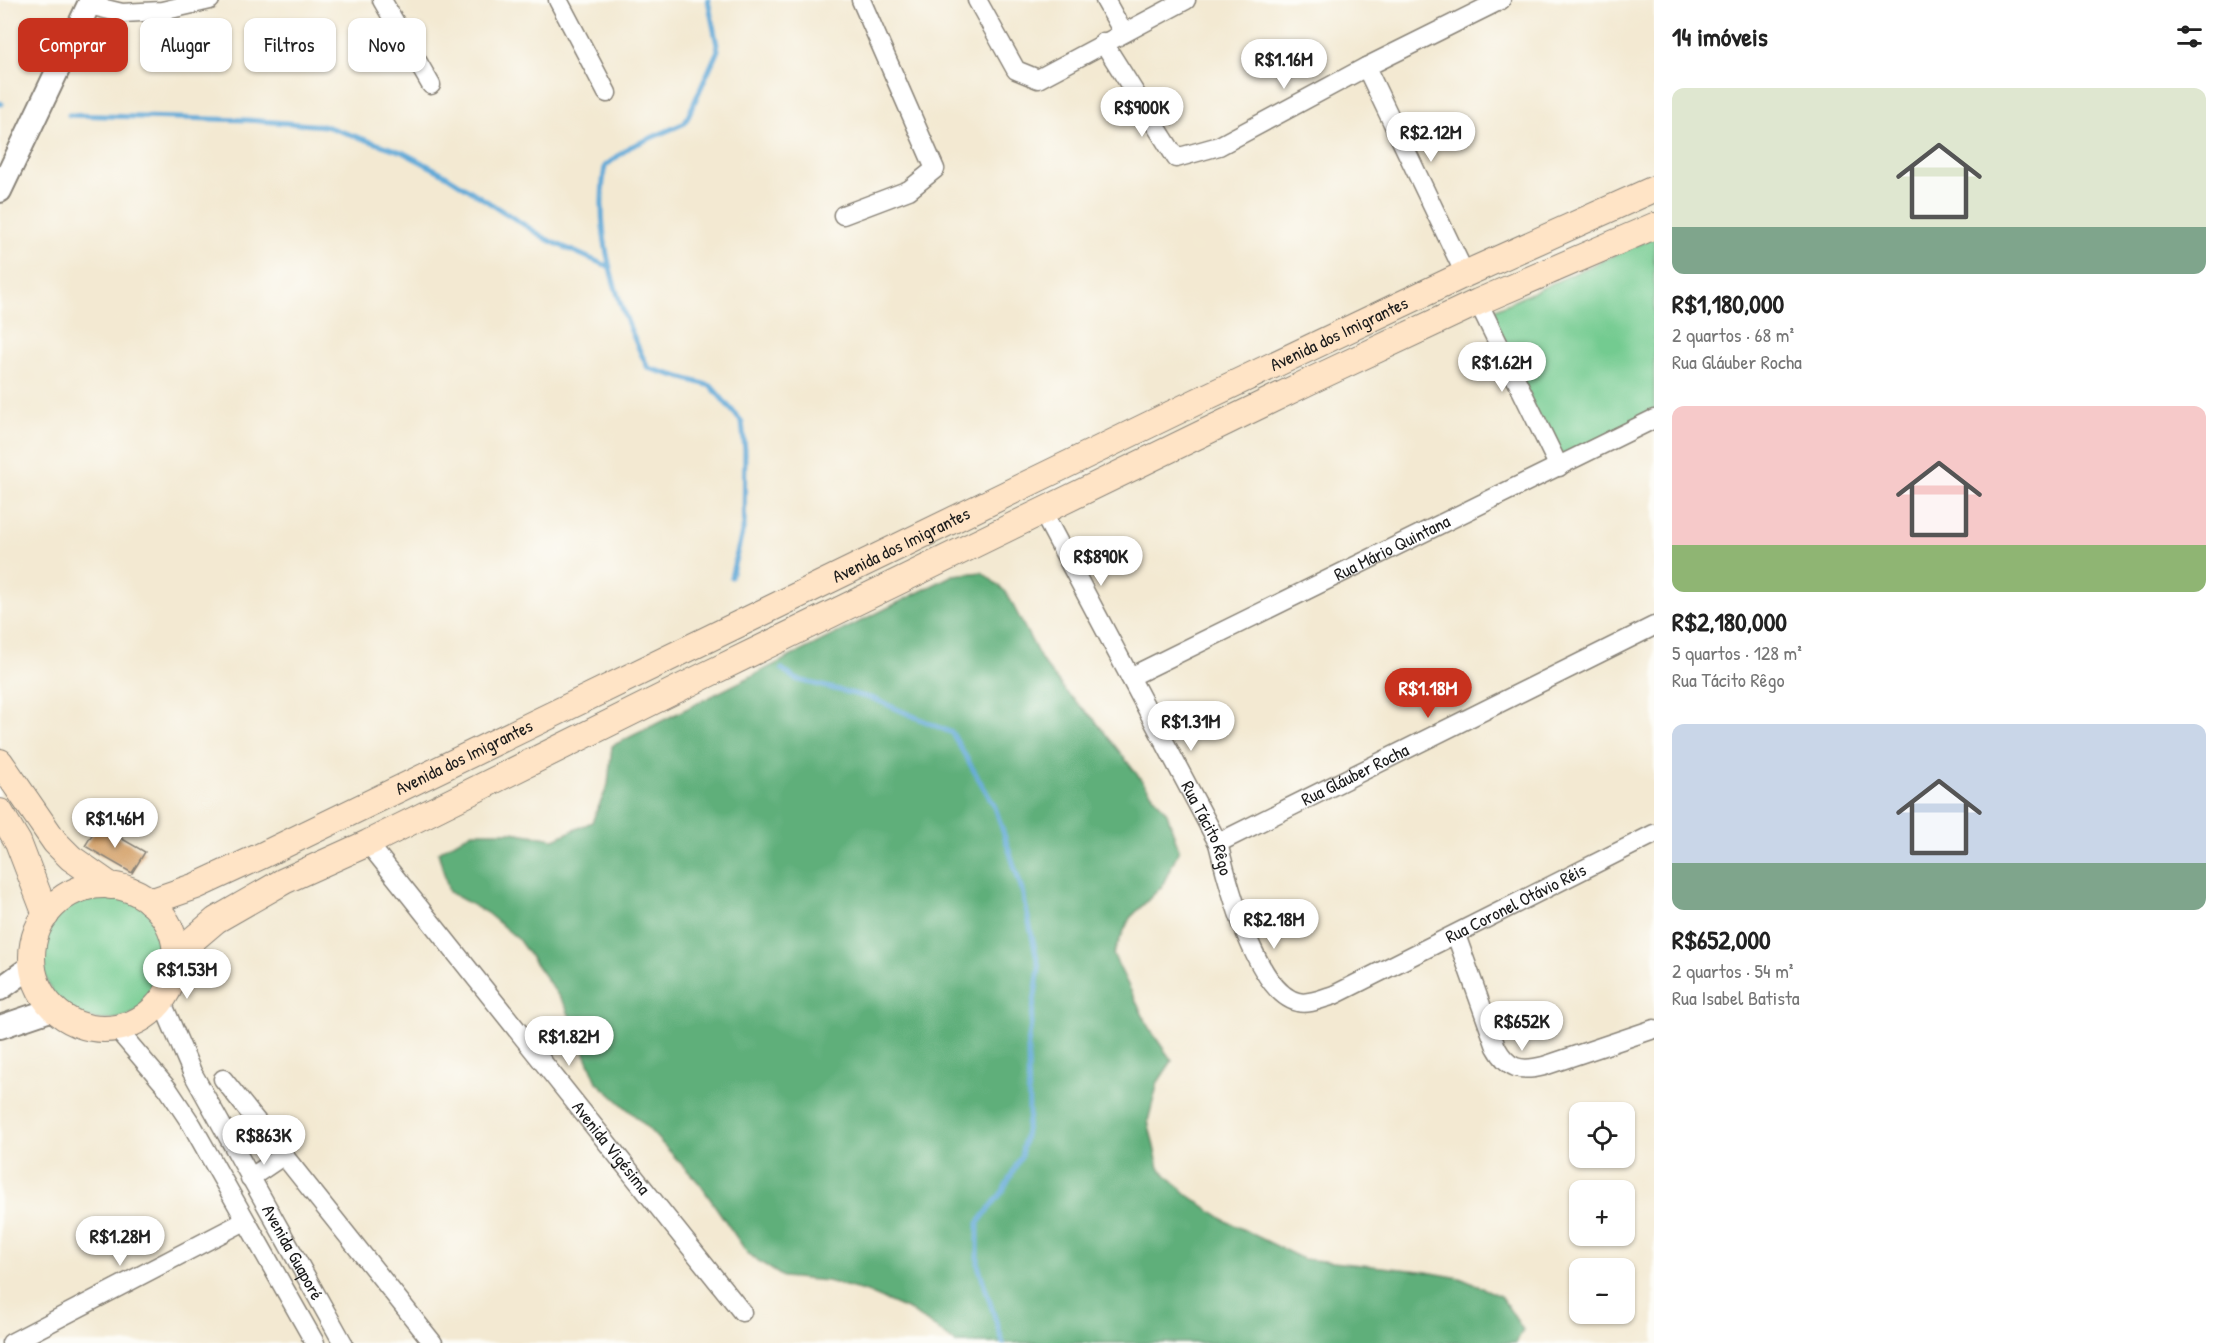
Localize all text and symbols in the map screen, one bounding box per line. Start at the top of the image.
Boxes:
chip: Comprar [18,18,128,72]
chip: Alugar [140,18,232,72]
chip: Filtros [244,18,336,72]
chip: Novo [348,18,426,72]
text: 14 imóveis [1672,19,1768,54]
icon: filters [2173,20,2206,53]
pin: R$1.16M [1229,39,1339,90]
text: R$1.16M [1255,45,1313,72]
pin: R$900K [1093,87,1191,138]
text: R$900K [1115,93,1169,120]
pin: R$2.12M [1376,112,1486,163]
text: R$2.12M [1400,118,1462,145]
icon: home [1885,127,1993,235]
text: R$1,180,000 [1672,286,1784,321]
street label: Avenida dos Imigrantes [1266,290,1412,377]
text: 2 quartos · 68 m² [1672,321,1794,348]
pin: R$1.62M [1447,342,1557,393]
text: R$1.62M [1472,348,1532,375]
text: Rua Gláuber Rocha [1672,348,1802,375]
icon: home [1885,445,1993,553]
street label: Avenida dos Imigrantes [828,501,974,589]
street label: Rua Mário Quintana [1330,508,1454,587]
pin: R$890K [1052,536,1150,587]
text: R$890K [1074,542,1128,569]
text: R$2,180,000 [1672,604,1787,639]
text: 5 quartos · 128 m² [1672,639,1802,666]
text: Rua Tácito Rêgo [1672,666,1785,693]
pin: R$1.18M [1373,668,1483,719]
text: R$1.18M [1399,674,1457,701]
pin: R$1.31M [1136,701,1246,752]
text: R$1.31M [1162,707,1220,734]
street label: Avenida dos Imigrantes [391,713,537,801]
street label: Rua Gláuber Rocha [1297,737,1413,812]
icon: home [1885,763,1993,871]
street label: Rua Tácito Rêgo [1175,776,1239,878]
pin: R$1.46M [60,798,170,849]
text: R$1.46M [86,804,144,831]
street label: Rua Coronel Otávio Réis [1441,857,1590,949]
pin: R$2.18M [1219,899,1329,950]
text: R$2.18M [1244,905,1304,932]
text: R$652,000 [1672,922,1771,957]
pin: R$1.53M [132,949,242,1000]
text: R$1.53M [157,955,217,982]
text: 2 quartos · 54 m² [1672,957,1793,984]
text: Rua Isabel Batista [1672,984,1800,1011]
pin: R$652K [1473,1001,1571,1052]
text: R$652K [1494,1007,1550,1034]
pin: R$1.82M [514,1016,624,1067]
text: R$1.82M [539,1022,599,1049]
street label: Avenida Vigésima [566,1096,657,1200]
map controls [1569,1102,1635,1324]
button: locate [1569,1102,1635,1168]
pin: R$863K [215,1115,313,1166]
text: R$863K [236,1121,292,1148]
button: + [1569,1180,1635,1246]
street label: Avenida Guaporé [256,1200,330,1304]
pin: R$1.28M [65,1216,175,1267]
text: R$1.28M [90,1222,150,1249]
button: − [1569,1258,1635,1324]

